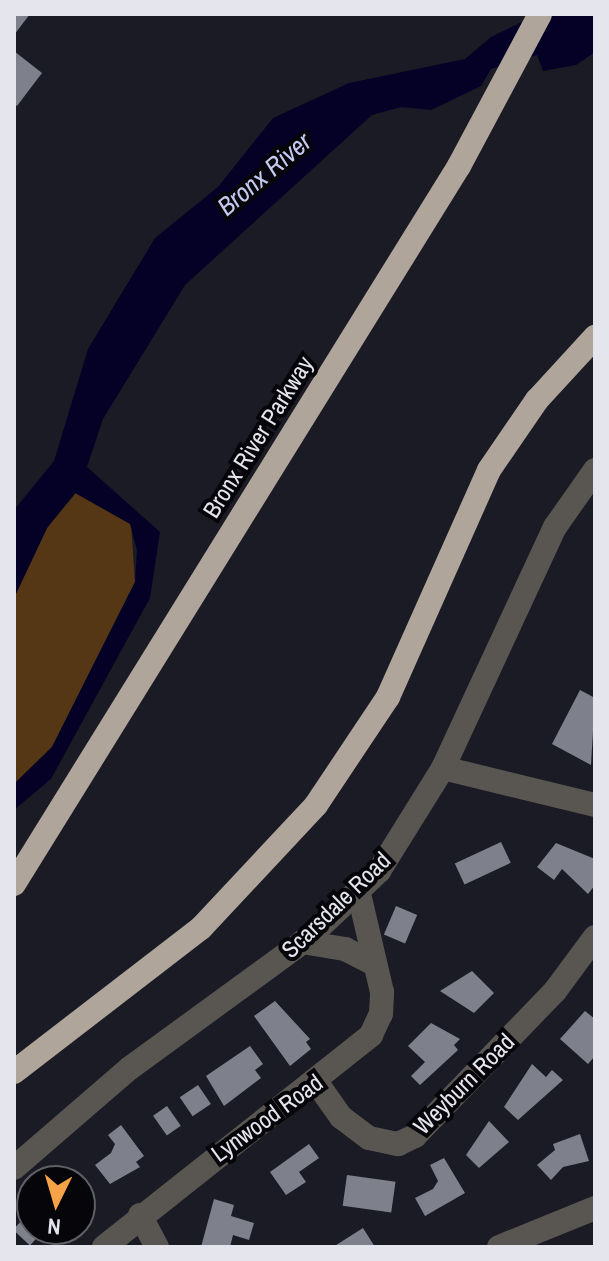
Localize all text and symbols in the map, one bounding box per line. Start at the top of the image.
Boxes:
water label: Bronx River [211,126,317,222]
street label: Bronx River Parkway [197,351,319,523]
street label: Scarsdale Road [276,846,396,964]
street label: Weyburn Road [408,1028,520,1140]
street label: Lynwood Road [206,1068,328,1168]
north arrow [16,1165,96,1245]
text: N [46,1211,62,1242]

